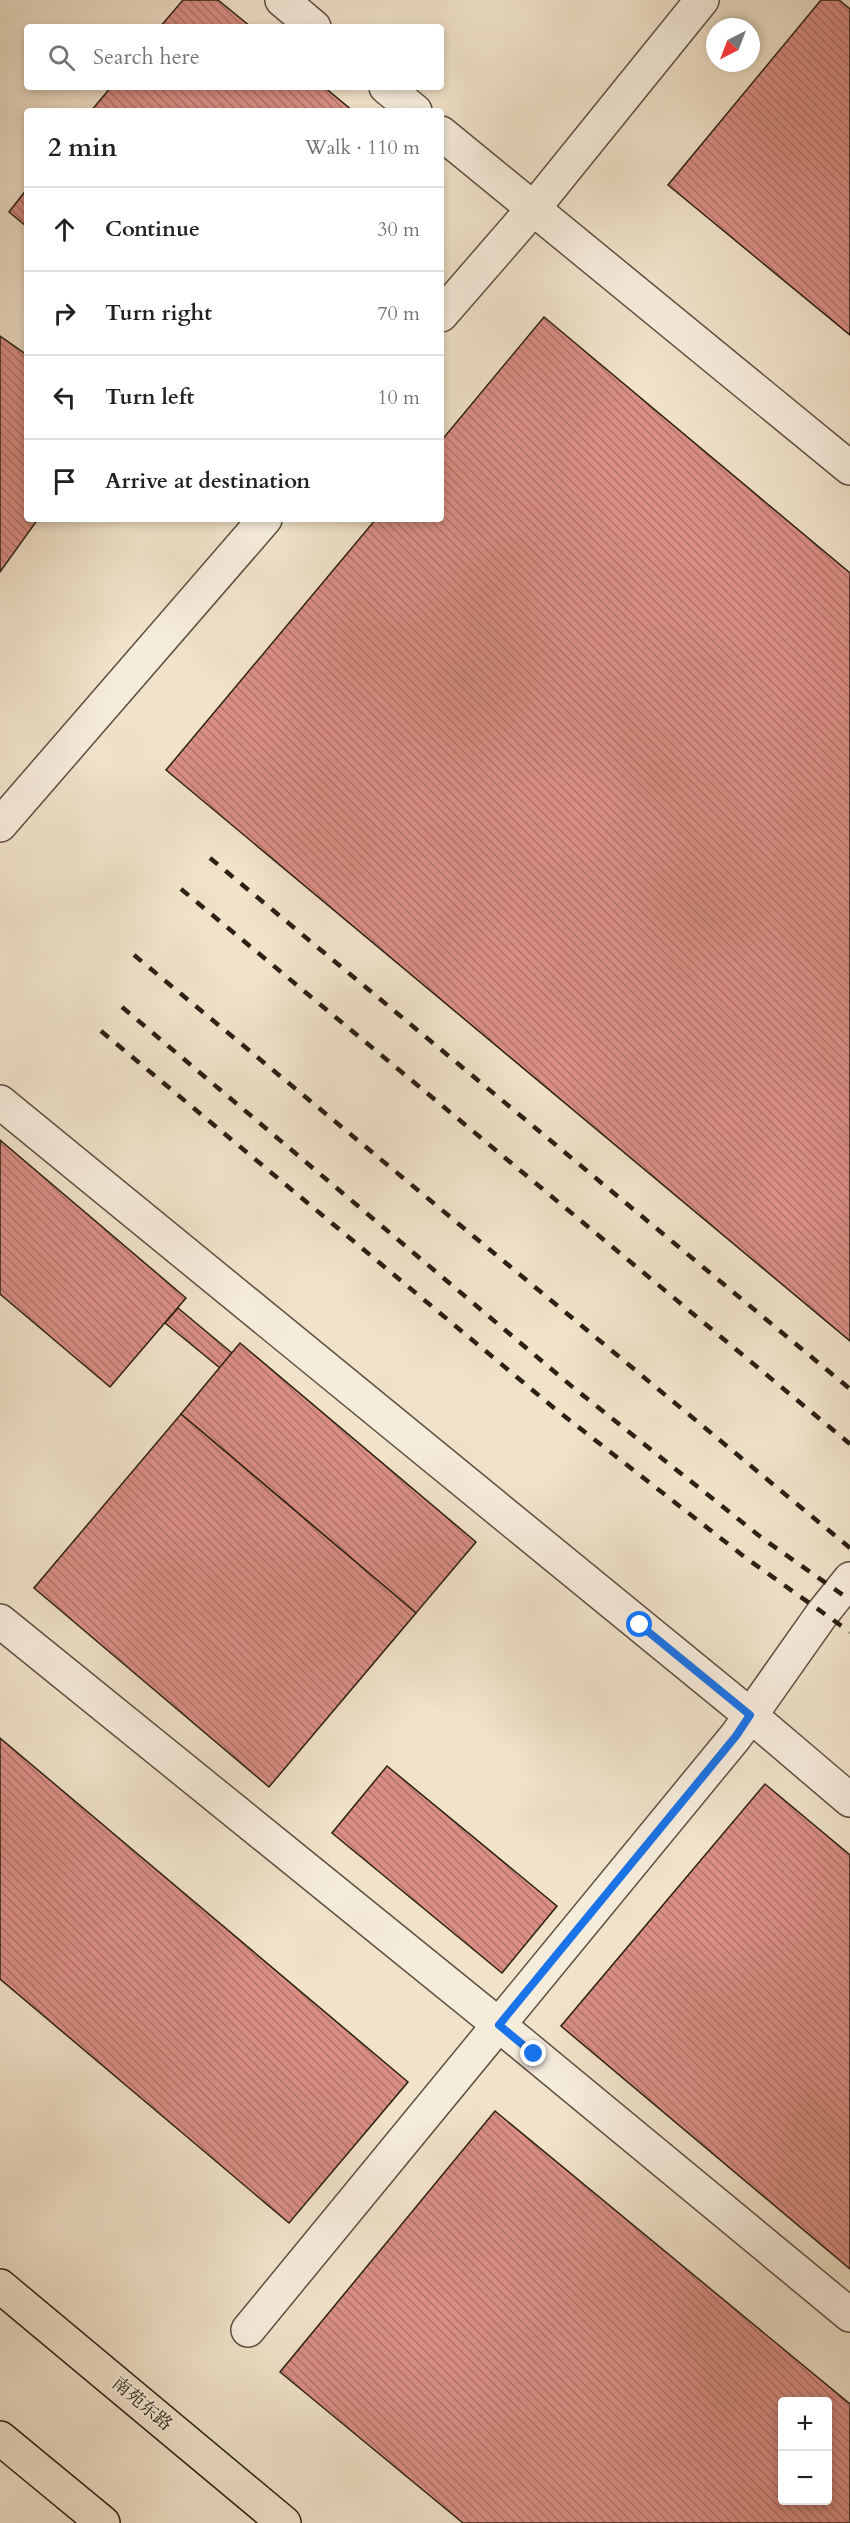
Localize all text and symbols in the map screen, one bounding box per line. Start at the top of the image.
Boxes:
north arrow [706,18,760,72]
search box [24,24,444,90]
icon: search [45,41,78,74]
text: Search here [93,42,200,72]
text: 2 min [48,130,117,165]
text: Walk · 110 m [305,134,420,161]
icon: ahead [48,213,81,246]
text: Continue [105,214,200,244]
text: 30 m [377,216,420,243]
icon: right [48,297,81,330]
text: Turn right [105,298,212,328]
text: 70 m [377,300,420,327]
icon: left [48,381,81,414]
text: Turn left [105,382,194,412]
text: 10 m [377,384,420,411]
icon: arrive [48,465,81,498]
text: Arrive at destination [105,466,310,496]
route start [626,1611,652,1637]
route end [520,2040,546,2066]
street label: 南苑东路 [106,2371,178,2437]
map controls [778,2397,832,2505]
button: + [778,2397,832,2451]
button: − [778,2451,832,2505]

